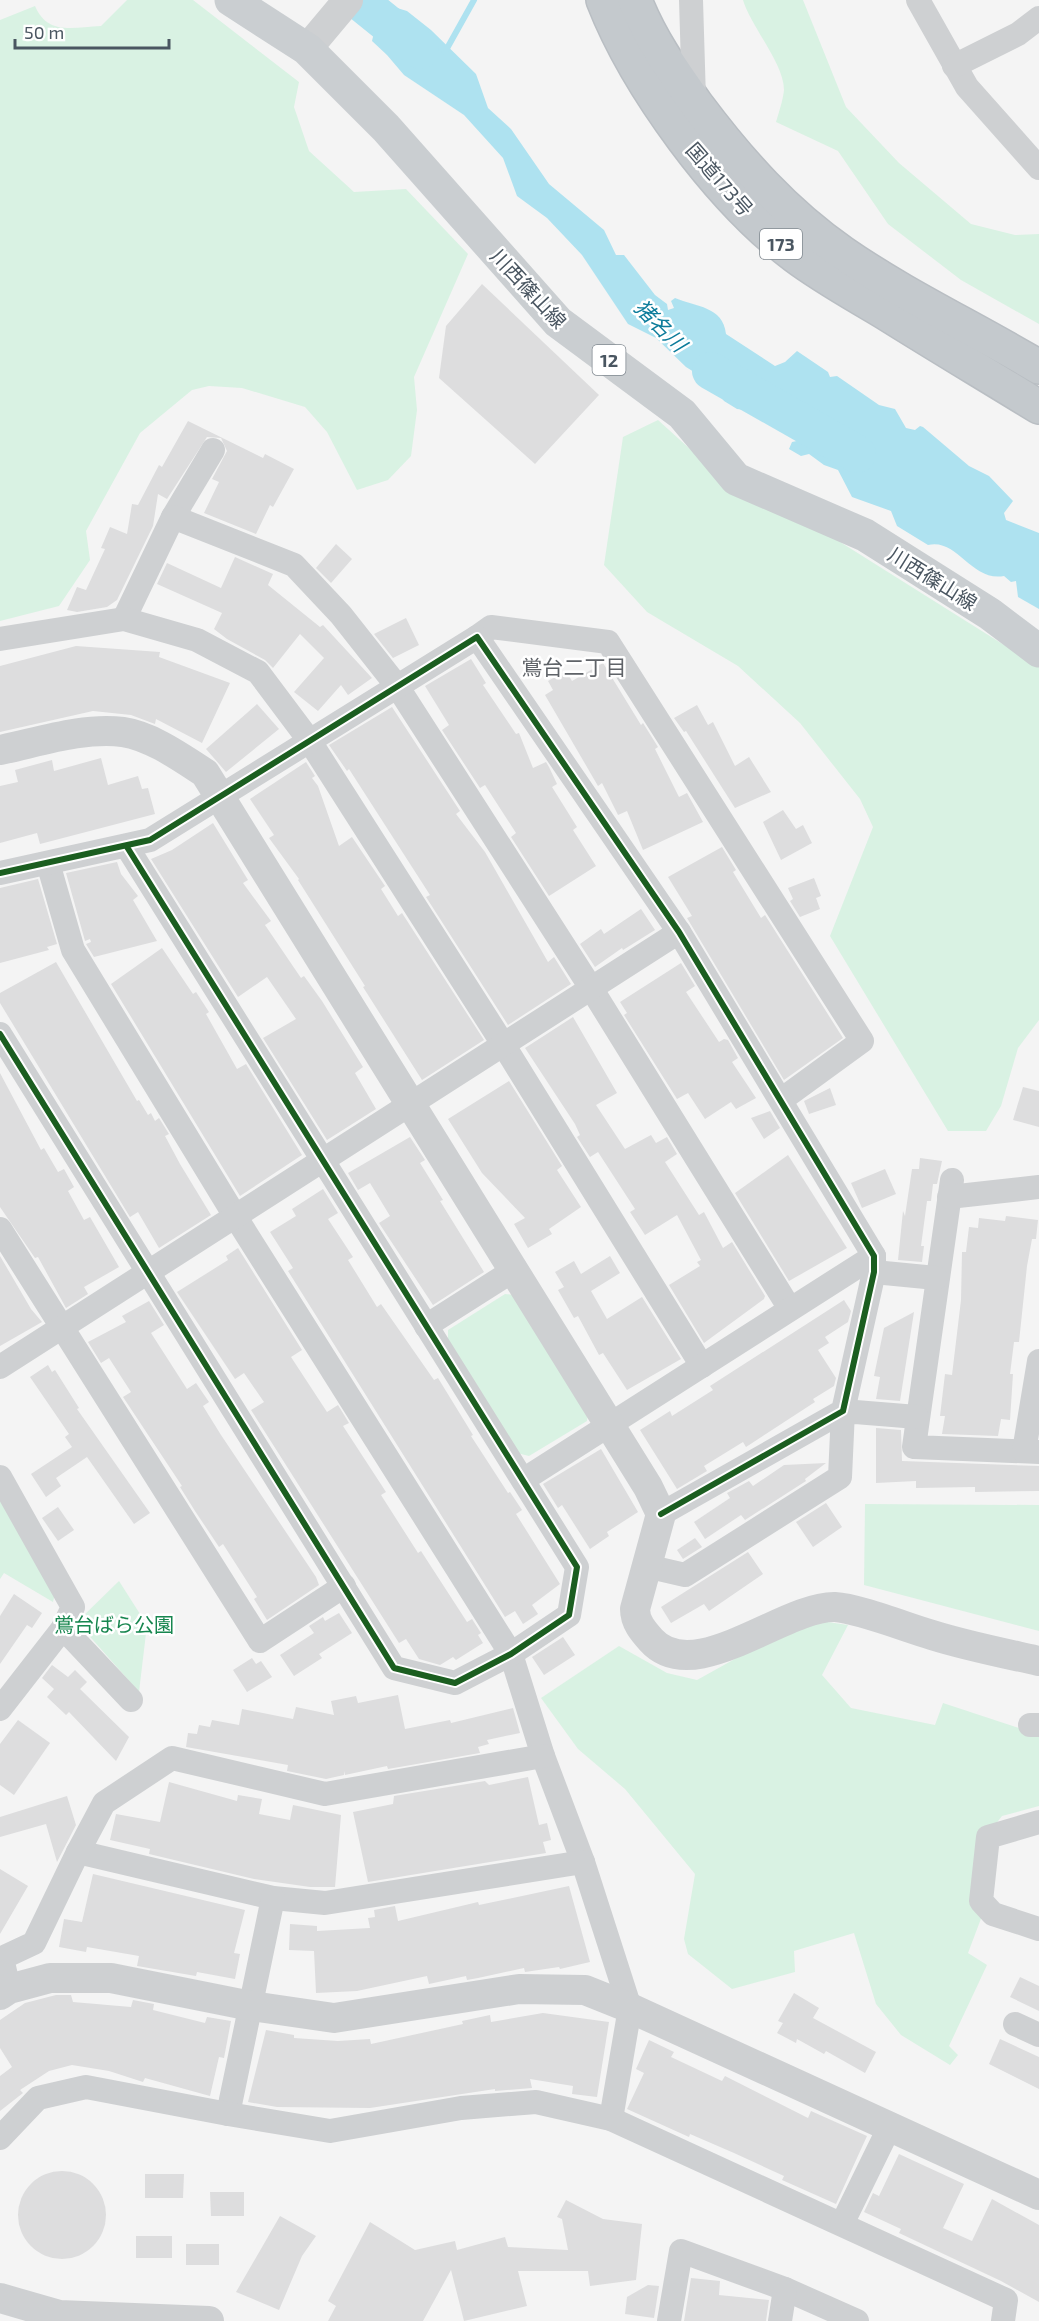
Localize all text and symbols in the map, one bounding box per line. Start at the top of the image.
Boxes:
scale bar [15,12,170,50]
text: 50 m [24,21,64,43]
street label: 国道173号 [682,137,758,221]
road number: 173 [760,229,802,259]
street label: 川西篠山線 [486,243,572,333]
water label: 猪名川 [630,294,694,358]
road number: 12 [592,345,626,375]
street label: 川西篠山線 [884,541,982,615]
district label: 鴬台二丁目 [522,654,627,679]
park label: 鴬台ばら公園 [54,1612,174,1636]

